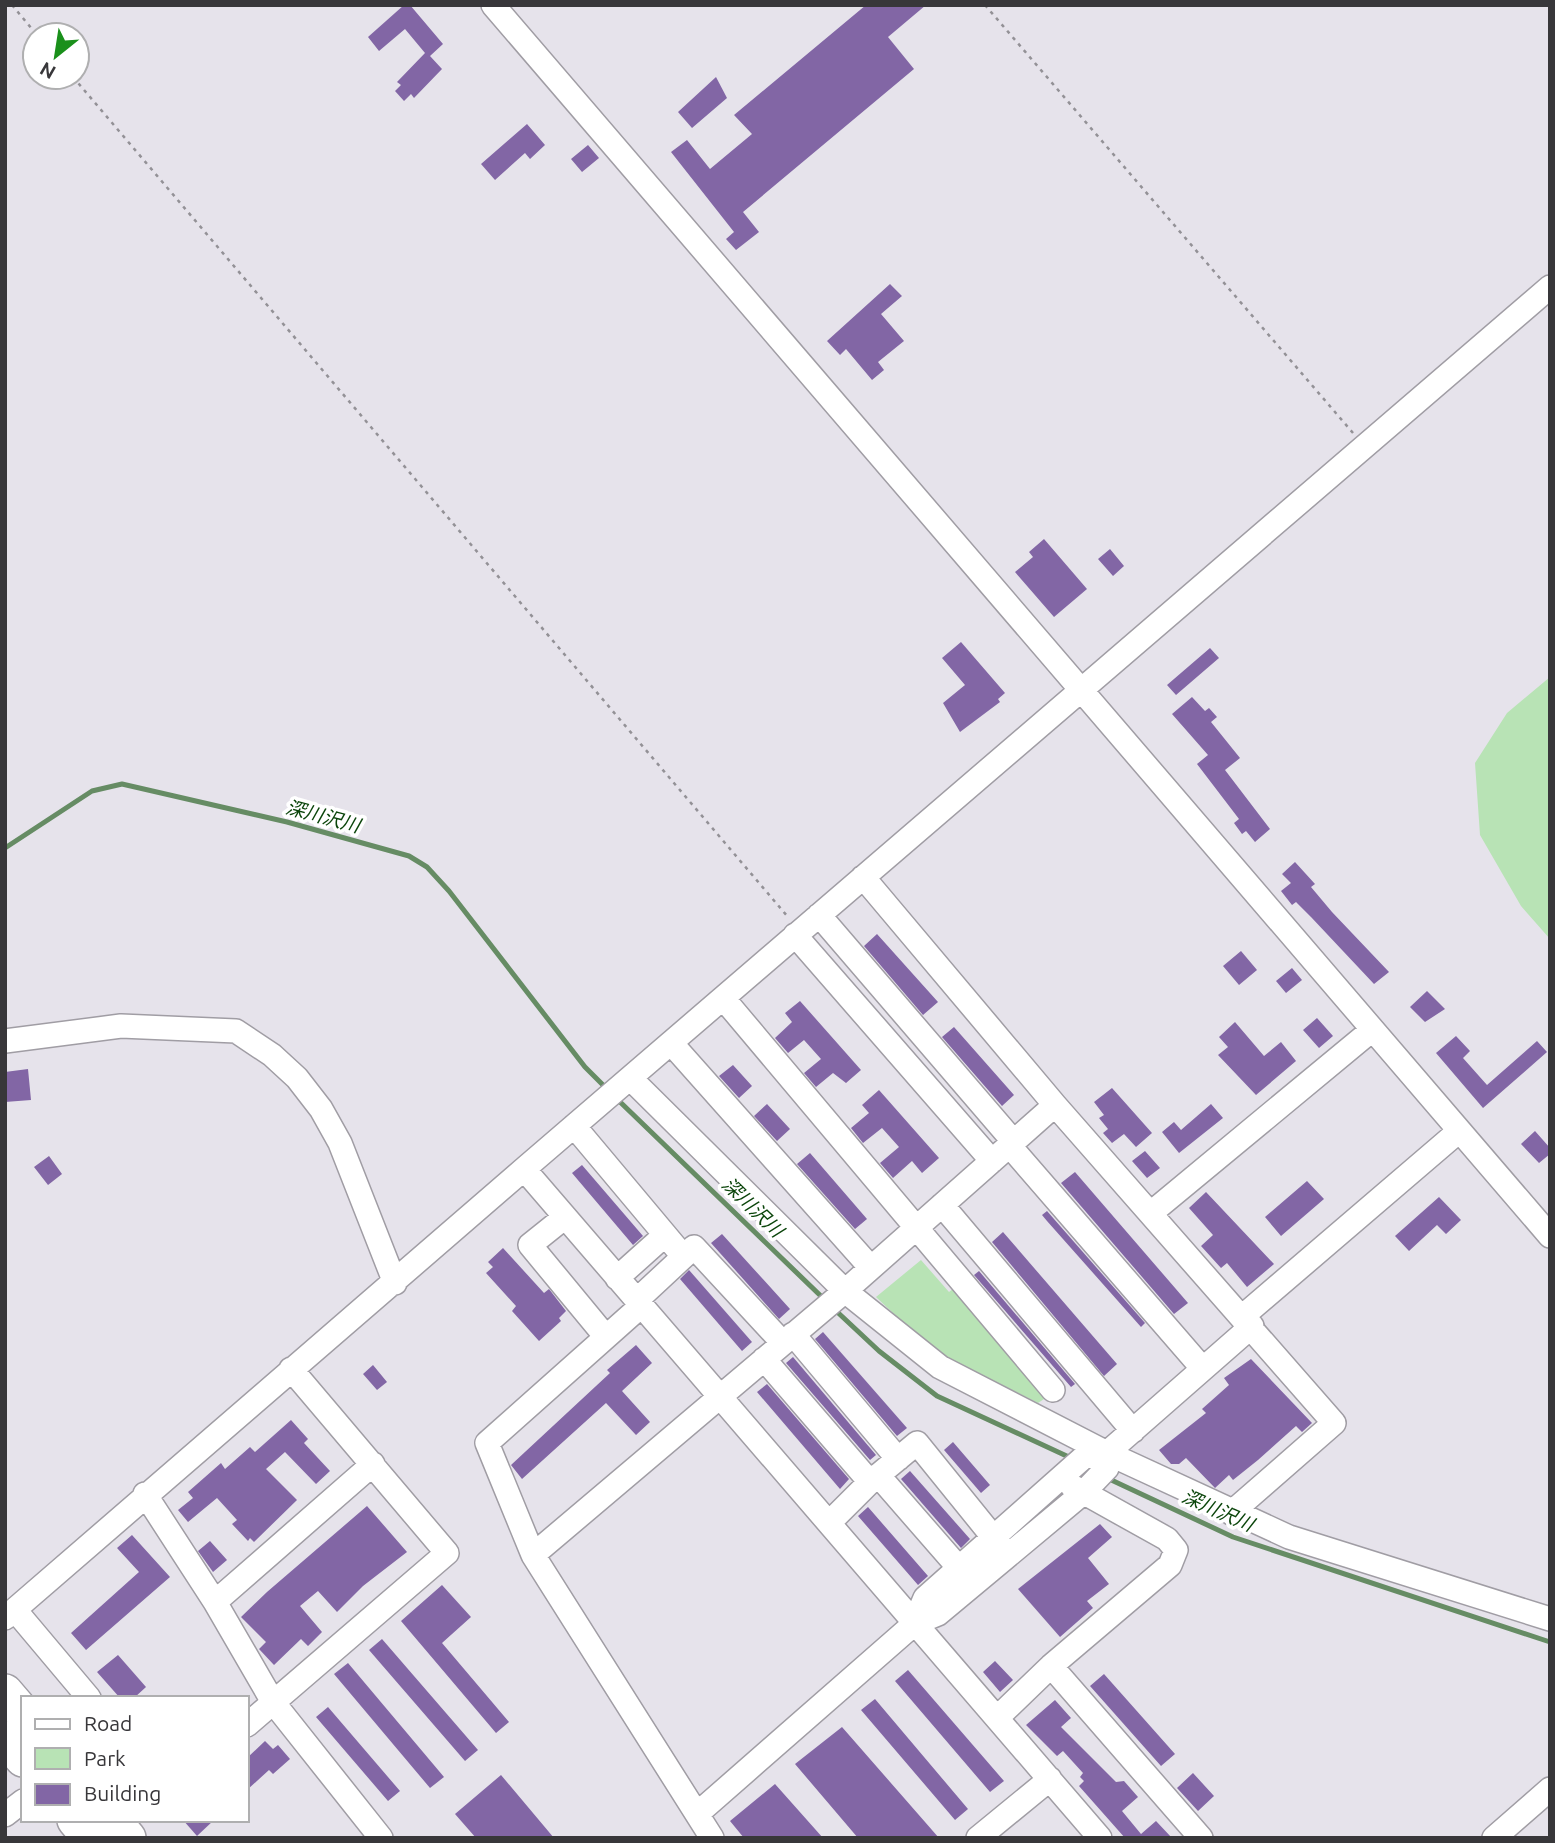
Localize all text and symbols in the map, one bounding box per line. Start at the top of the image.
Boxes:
north arrow [21,21,91,91]
text: N [36,58,59,84]
water label: 深川沢川 [283,796,364,837]
water label: 深川沢川 [718,1173,789,1243]
water label: 深川沢川 [1179,1484,1259,1536]
legend [21,1696,248,1822]
text: Road [84,1711,132,1735]
text: Park [84,1746,126,1770]
text: Building [84,1781,161,1805]

